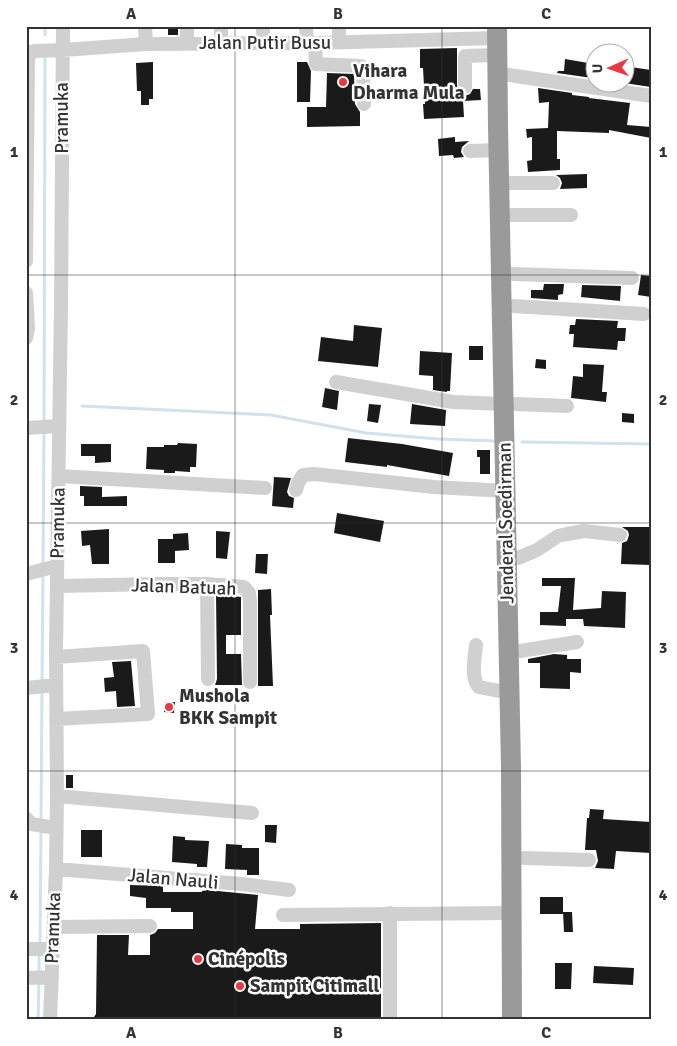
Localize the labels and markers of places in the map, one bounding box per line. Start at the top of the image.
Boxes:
place label: Vihara Dharma Mula [353,59,465,105]
marker: Vihara Dharma Mula [337,76,349,88]
place label: Mushola BKK Sampit [179,684,277,730]
marker: Mushola BKK Sampit [163,701,175,713]
place label: Cinépolis [208,947,285,971]
marker: Cinépolis [192,953,204,965]
place label: Sampit Citimall [250,974,380,998]
marker: Sampit Citimall [234,980,246,992]

